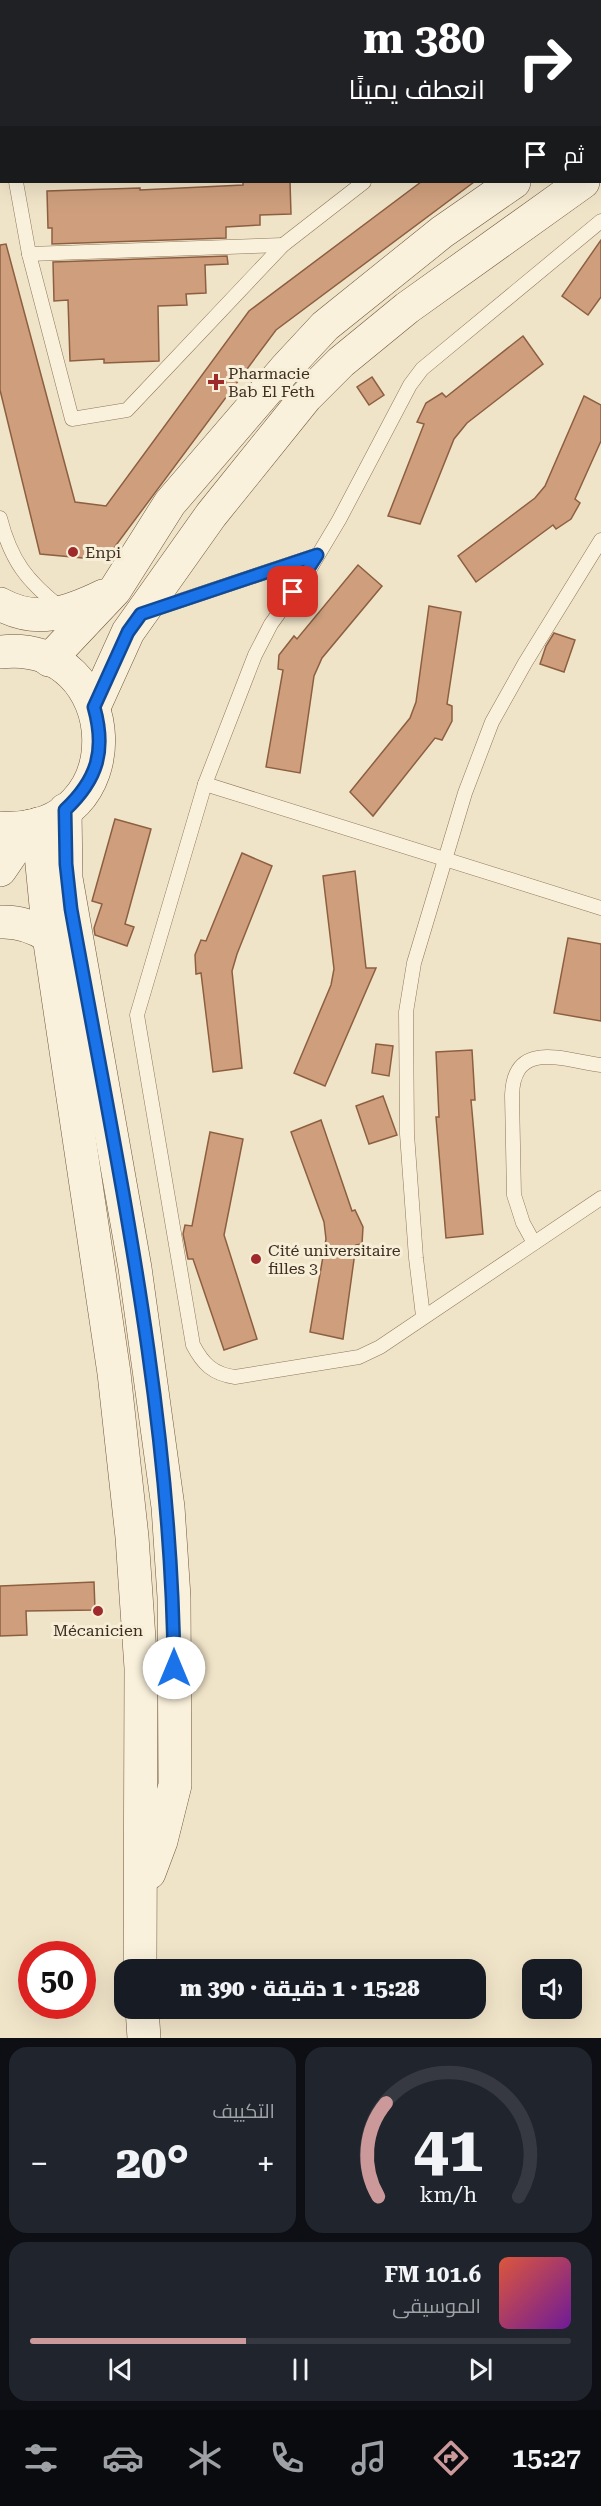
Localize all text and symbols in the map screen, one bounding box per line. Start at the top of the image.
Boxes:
text: 380 m [363,14,485,63]
icon: right [506,24,584,102]
text: انعطف يمينًا [349,74,485,106]
icon: arrive [519,138,552,171]
text: ثم [564,143,584,168]
place label: Pharmacie Bab El Feth [228,364,315,401]
marker: Pharmacie Bab El Feth [209,375,223,389]
place label: Enpi [85,543,121,562]
marker: Enpi [66,545,80,559]
pin [267,566,318,617]
icon: arrive [276,575,309,608]
place label: Cité universitaire filles 3 [268,1241,401,1278]
marker: Cité universitaire filles 3 [249,1252,263,1266]
marker: Mécanicien [91,1604,105,1618]
place label: Mécanicien [53,1621,143,1640]
position arrow [142,1636,206,1700]
speed limit sign: 50 [18,1941,96,2019]
map controls [522,1959,582,2019]
button: sound [522,1959,582,2019]
text: 15:28 · 1 دقيقة · 390 m [180,1976,420,2001]
text: التكييف [212,2099,275,2123]
text: 41 [414,2113,483,2186]
text: 20° [116,2136,189,2189]
text: − [30,2144,48,2183]
text: + [257,2144,275,2183]
text: km/h [420,2182,477,2207]
text: 101.6 FM [384,2262,481,2287]
text: الموسيقى [392,2294,481,2318]
icon: previous [104,2353,137,2386]
icon: pause [284,2353,317,2386]
icon: next [464,2353,497,2386]
icon: filters [20,2437,62,2479]
icon: car [102,2437,144,2479]
icon: climate [184,2437,226,2479]
icon: phone [266,2437,308,2479]
icon: music [348,2437,390,2479]
icon: directions [430,2437,472,2479]
text: 15:27 [512,2442,581,2474]

